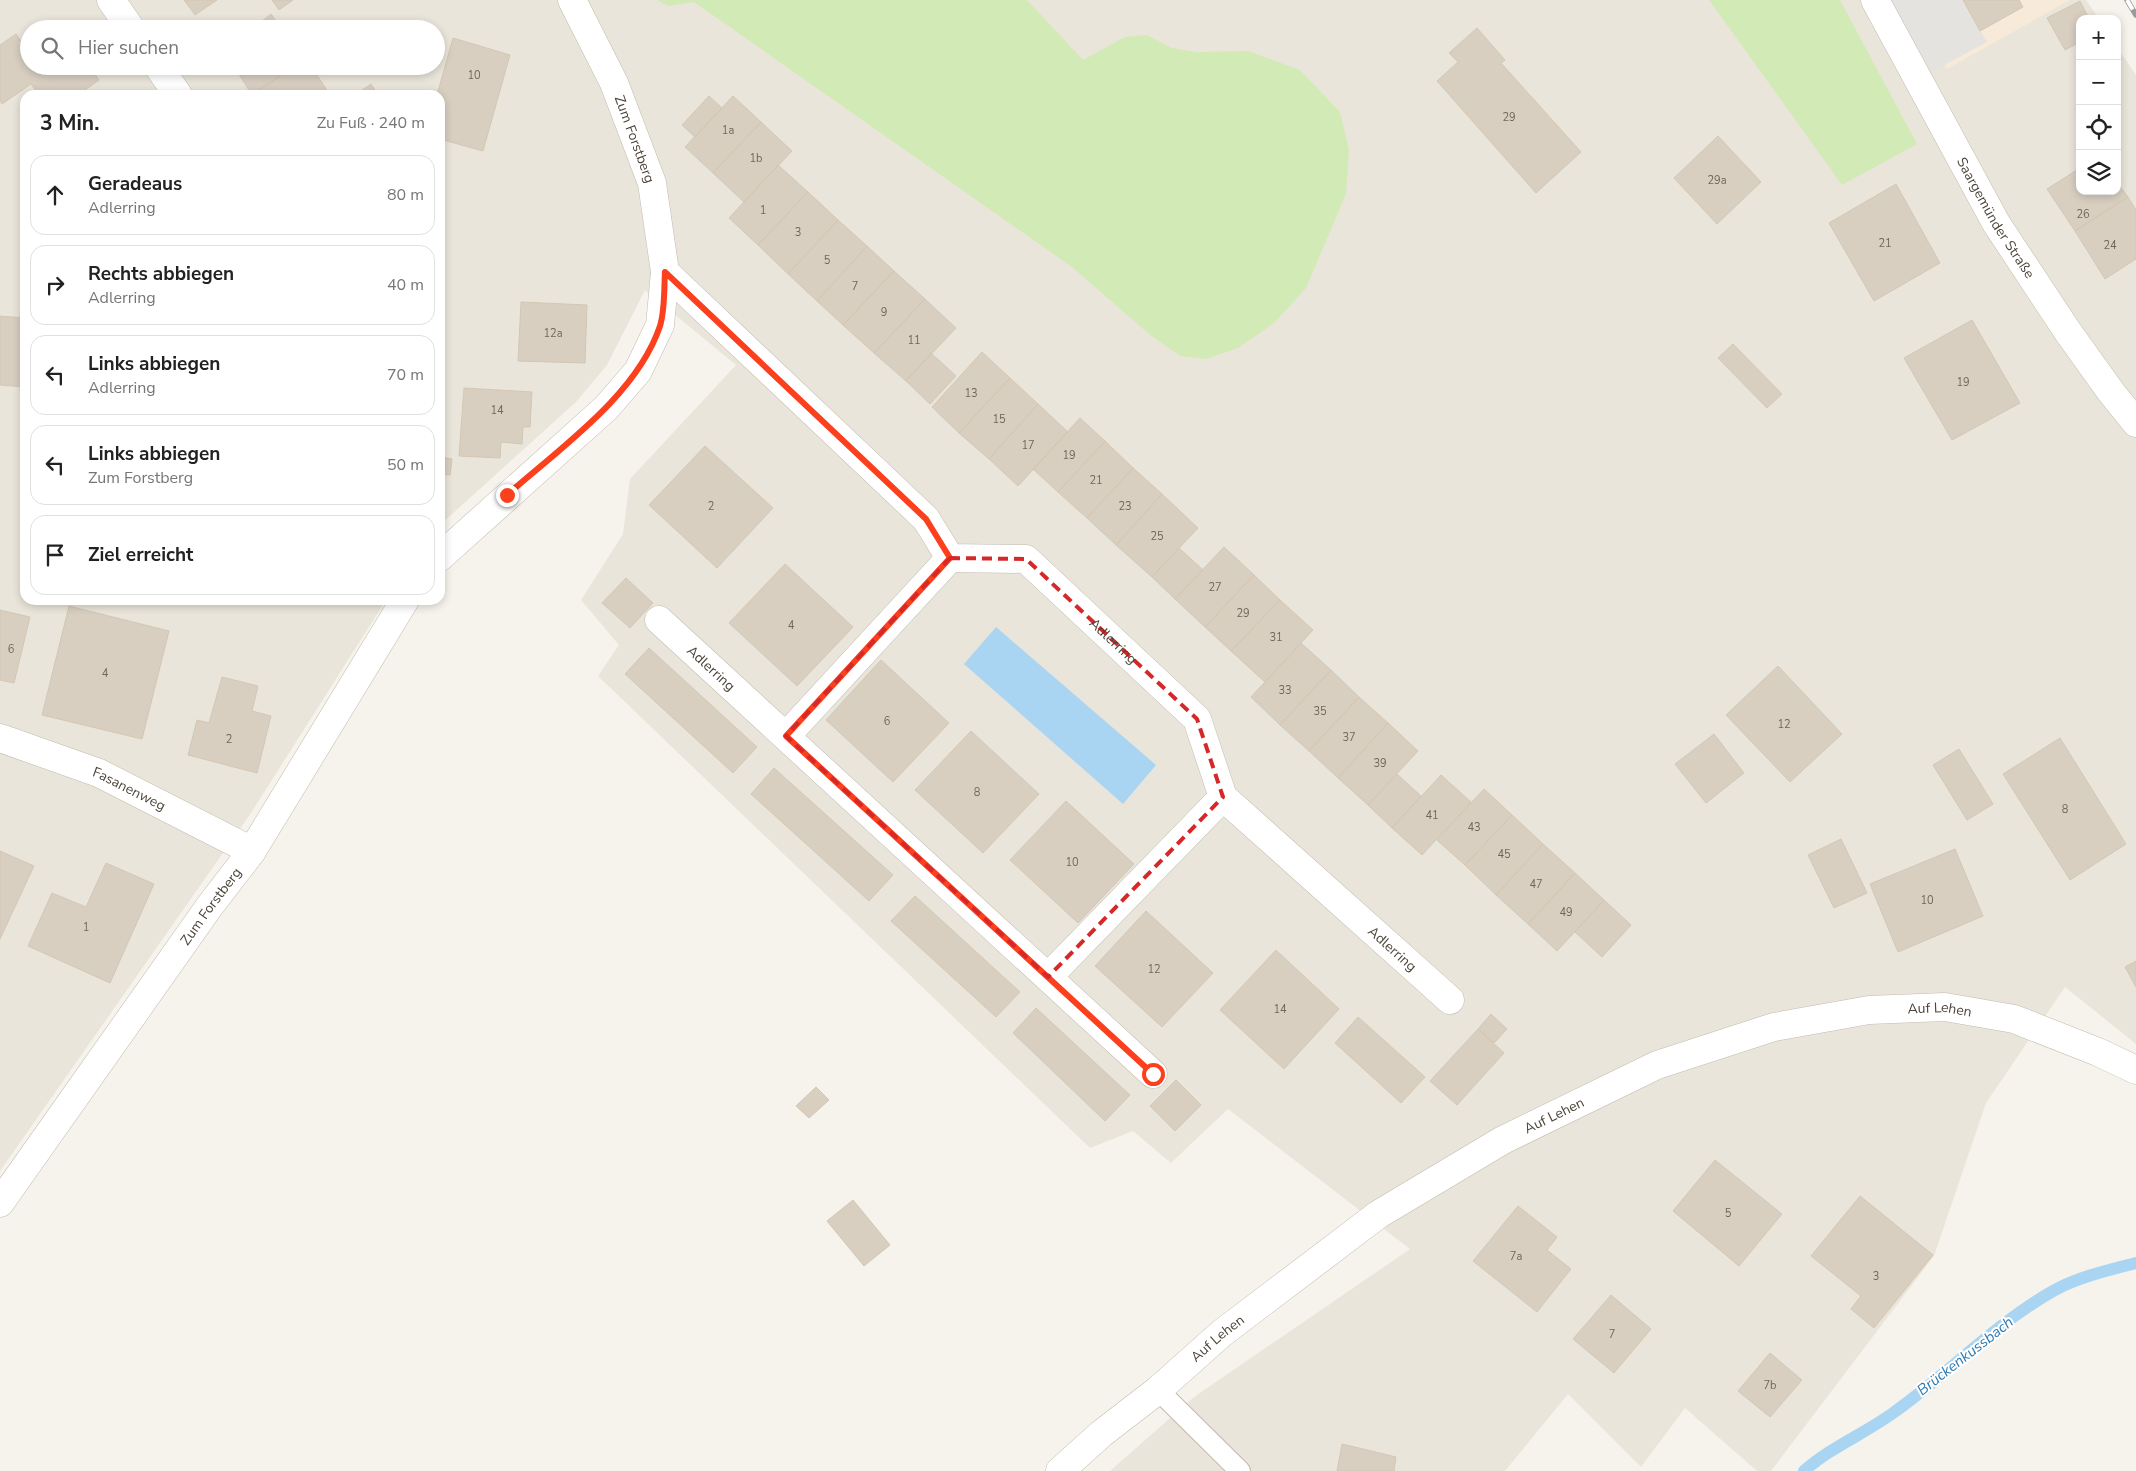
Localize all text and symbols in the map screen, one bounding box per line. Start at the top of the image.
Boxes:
map controls [2076,15,2121,195]
button: + [2076,15,2121,60]
search box [20,20,445,75]
icon: search [38,34,66,62]
text: Hier suchen [78,35,179,61]
button: − [2076,60,2121,105]
house number: 10 [467,68,481,83]
street label: Zum Forstberg [610,93,659,186]
button: locate [2076,105,2121,150]
text: 3 Min. [40,109,99,137]
house number: 29 [1502,110,1516,125]
text: Zu Fuß · 240 m [317,112,425,134]
house number: 1a [722,123,734,138]
button: layers [2076,150,2121,195]
house number: 1b [749,151,763,166]
street label: Saargemünder Straße [1952,154,2039,282]
text: Geradeaus [88,171,182,197]
house number: 29a [1707,173,1727,188]
icon: ahead [41,181,69,209]
text: 80 m [387,184,424,206]
text: Adlerring [88,197,156,219]
house number: 1 [760,203,766,218]
house number: 26 [2076,207,2090,222]
house number: 3 [795,225,801,240]
house number: 21 [1878,236,1892,251]
house number: 24 [2103,238,2117,253]
house number: 5 [824,253,831,268]
text: Rechts abbiegen [88,261,234,287]
icon: right [41,271,69,299]
text: 40 m [387,274,424,296]
house number: 7 [852,279,858,294]
text: Adlerring [88,287,156,309]
house number: 9 [881,305,887,320]
house number: 12a [543,326,563,341]
house number: 11 [907,333,921,348]
text: Links abbiegen [88,351,220,377]
icon: left [41,361,69,389]
text: 70 m [387,364,424,386]
house number: 19 [1956,375,1970,390]
text: Adlerring [88,377,156,399]
house number: 13 [964,386,978,401]
house number: 14 [490,403,504,418]
house number: 15 [992,412,1006,427]
house number: 17 [1021,438,1035,453]
text: Links abbiegen [88,441,220,467]
house number: 19 [1062,448,1076,463]
icon: left [41,451,69,479]
text: 50 m [387,454,424,476]
text: Zum Forstberg [88,467,193,489]
house number: 21 [1089,473,1103,488]
route end [496,484,519,507]
house number: 2 [708,499,714,514]
house number: 23 [1118,499,1132,514]
house number: 25 [1150,529,1164,544]
icon: arrive [41,541,69,569]
text: Ziel erreicht [88,542,193,568]
house number: 27 [1208,580,1222,595]
house number: 29 [1236,606,1250,621]
street label: Adlerring [1085,614,1141,668]
house number: 4 [788,618,795,633]
house number: 31 [1269,630,1283,645]
street label: Adlerring [683,641,739,695]
house number: 6 [8,642,15,657]
house number: 4 [102,666,109,681]
house number: 33 [1278,683,1292,698]
house number: 35 [1313,704,1327,719]
house number: 6 [884,714,891,729]
house number: 12 [1777,717,1791,732]
house number: 37 [1342,730,1356,745]
house number: 2 [226,732,232,747]
house number: 39 [1373,756,1387,771]
street label: Fasanenweg [90,763,169,815]
house number: 8 [974,785,981,800]
house number: 8 [2062,802,2069,817]
house number: 41 [1425,808,1439,823]
house number: 43 [1467,820,1481,835]
house number: 45 [1497,847,1511,862]
house number: 10 [1065,855,1079,870]
street label: Zum Forstberg [176,864,246,949]
house number: 47 [1529,877,1543,892]
house number: 10 [1920,893,1934,908]
house number: 49 [1559,905,1573,920]
house number: 1 [83,920,89,935]
street label: Adlerring [1364,922,1421,976]
house number: 12 [1147,962,1161,977]
street label: Auf Lehen [1907,998,1973,1022]
house number: 14 [1273,1002,1287,1017]
route start [1142,1063,1165,1086]
street label: Auf Lehen [1521,1093,1587,1138]
house number: 5 [1725,1206,1732,1221]
house number: 7a [1510,1249,1522,1264]
house number: 3 [1873,1269,1879,1284]
street label: Auf Lehen [1187,1310,1248,1367]
water label: Brückenkussbach [1913,1312,2017,1400]
house number: 7 [1609,1327,1615,1342]
house number: 7b [1763,1378,1777,1393]

